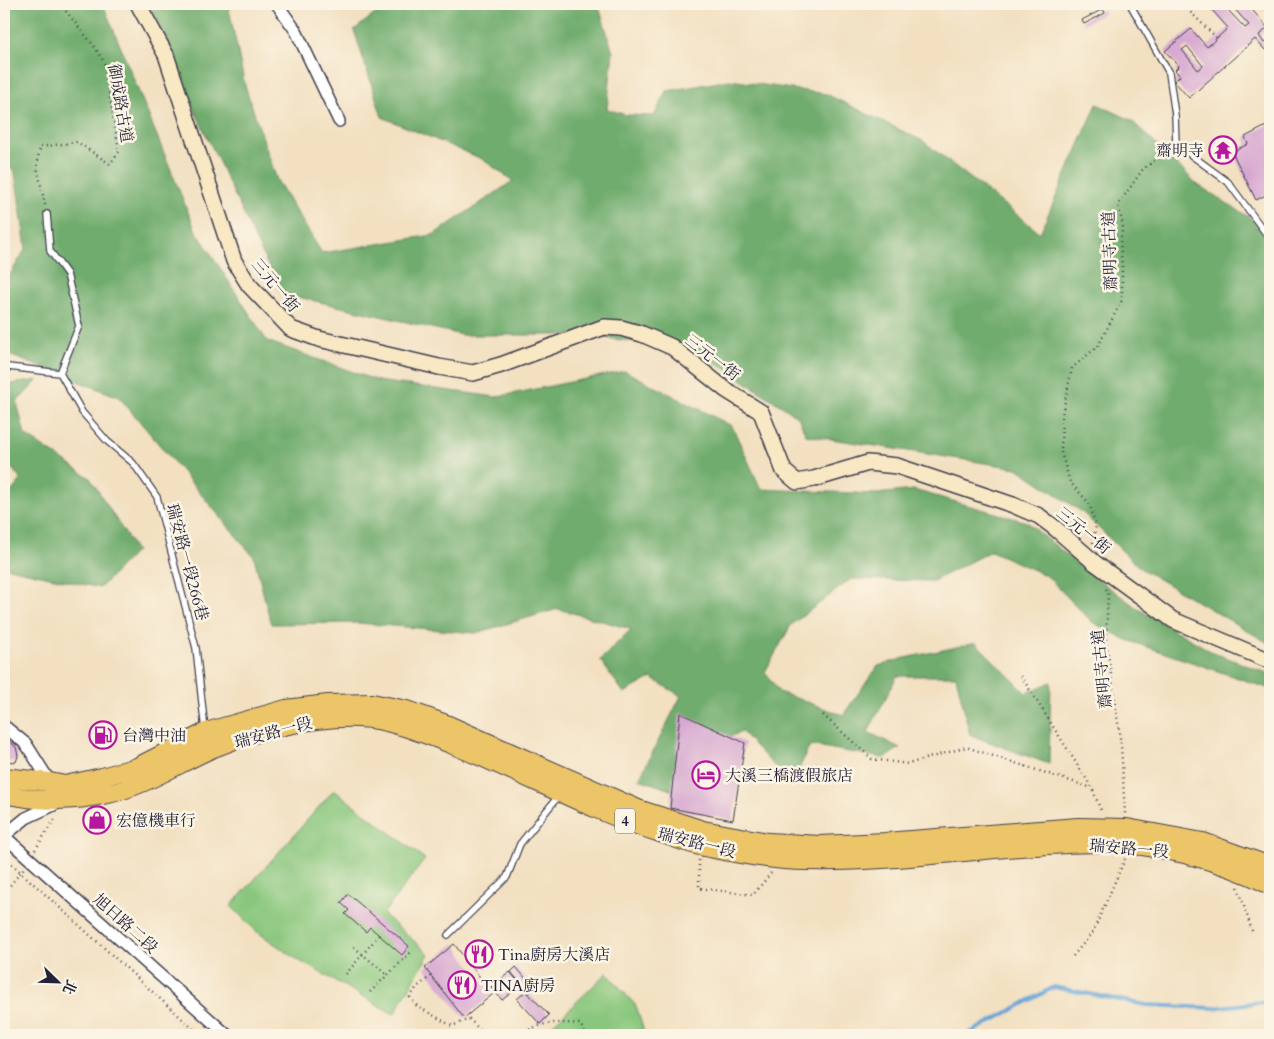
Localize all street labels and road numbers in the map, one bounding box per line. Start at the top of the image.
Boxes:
street label: 御成路古道 [102,62,138,144]
street label: 齋明寺古道 [1098,211,1122,291]
street label: 三元一街 [246,254,304,317]
street label: 三元一街 [680,329,744,386]
street label: 瑞安路一段266巷 [161,501,213,623]
street label: 三元一街 [1052,502,1115,559]
street label: 齋明寺古道 [1087,628,1117,710]
street label: 瑞安路一段 [232,712,315,754]
road number: 4 [615,808,635,834]
street label: 瑞安路一段 [655,823,738,863]
street label: 瑞安路一段 [1088,835,1170,863]
street label: 旭日路二段 [88,889,162,959]

